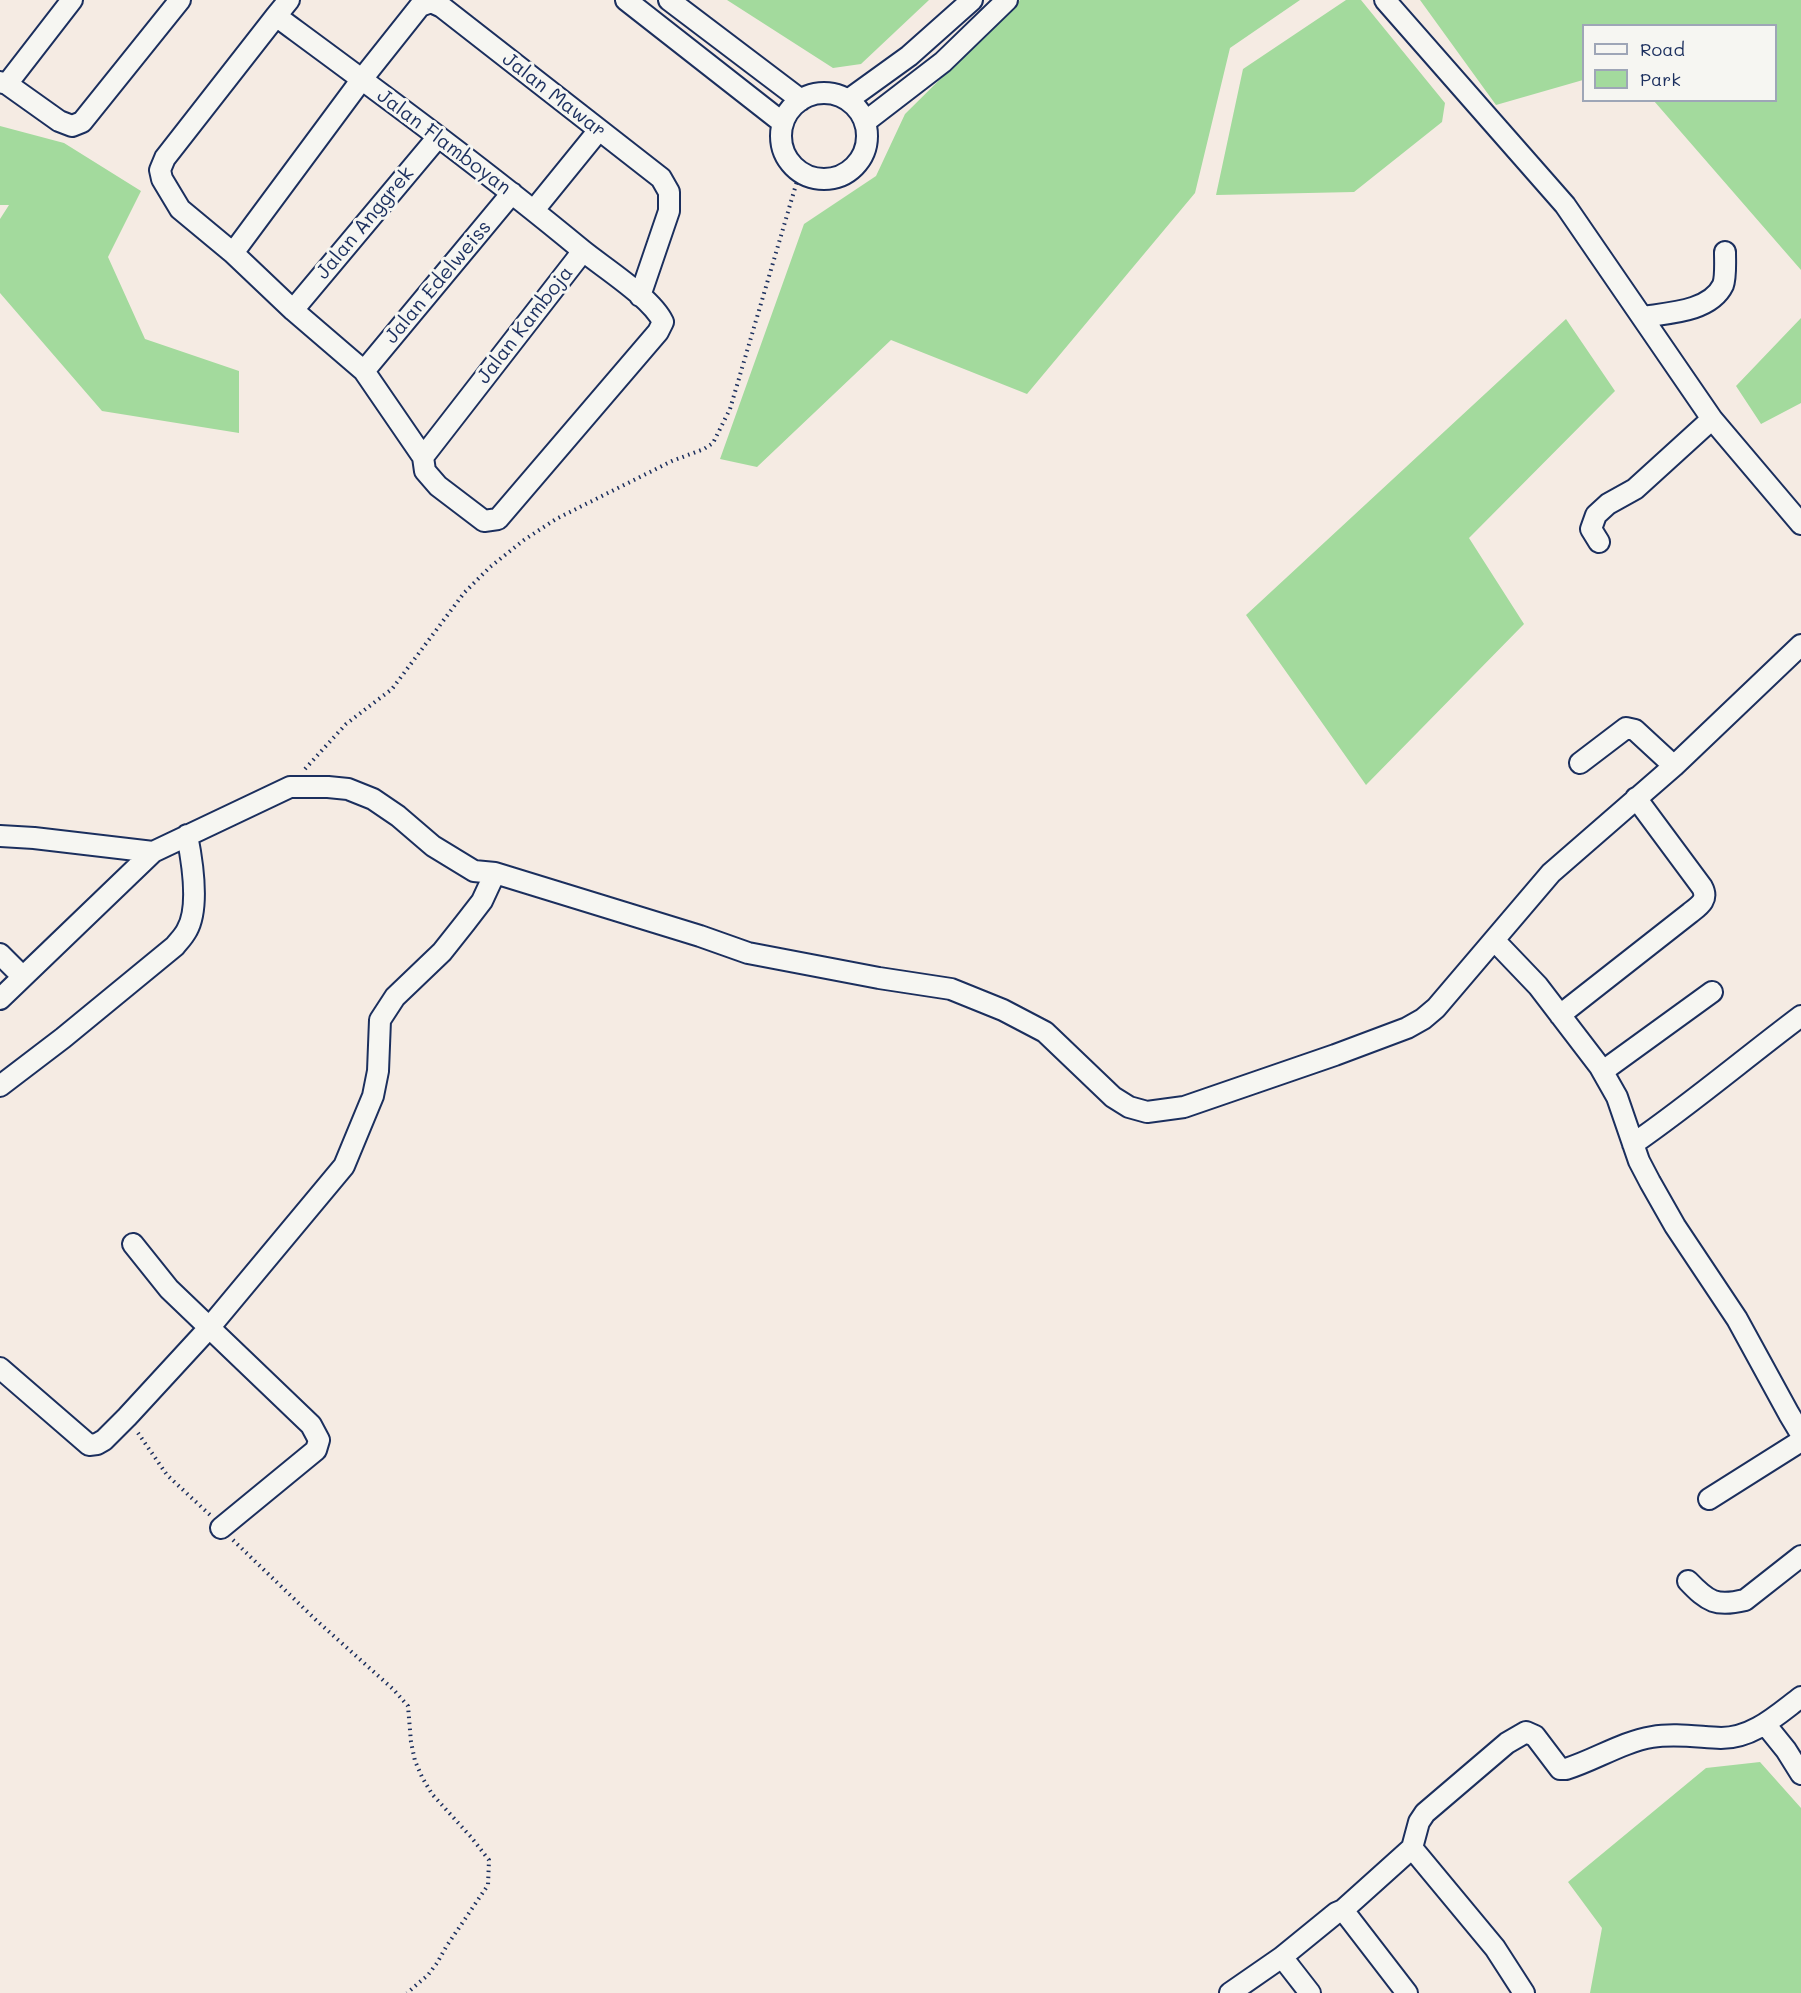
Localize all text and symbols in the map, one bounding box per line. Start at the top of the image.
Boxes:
legend [1582,24,1777,102]
text: Road [1640,37,1685,61]
street label: Jalan Mawar [497,47,611,143]
text: Park [1640,67,1681,91]
street label: Jalan Flamboyan [372,84,516,200]
street label: Jalan Anggrek [311,162,419,284]
street label: Jalan Edelweiss [380,216,496,348]
street label: Jalan Kamboja [472,261,578,389]

